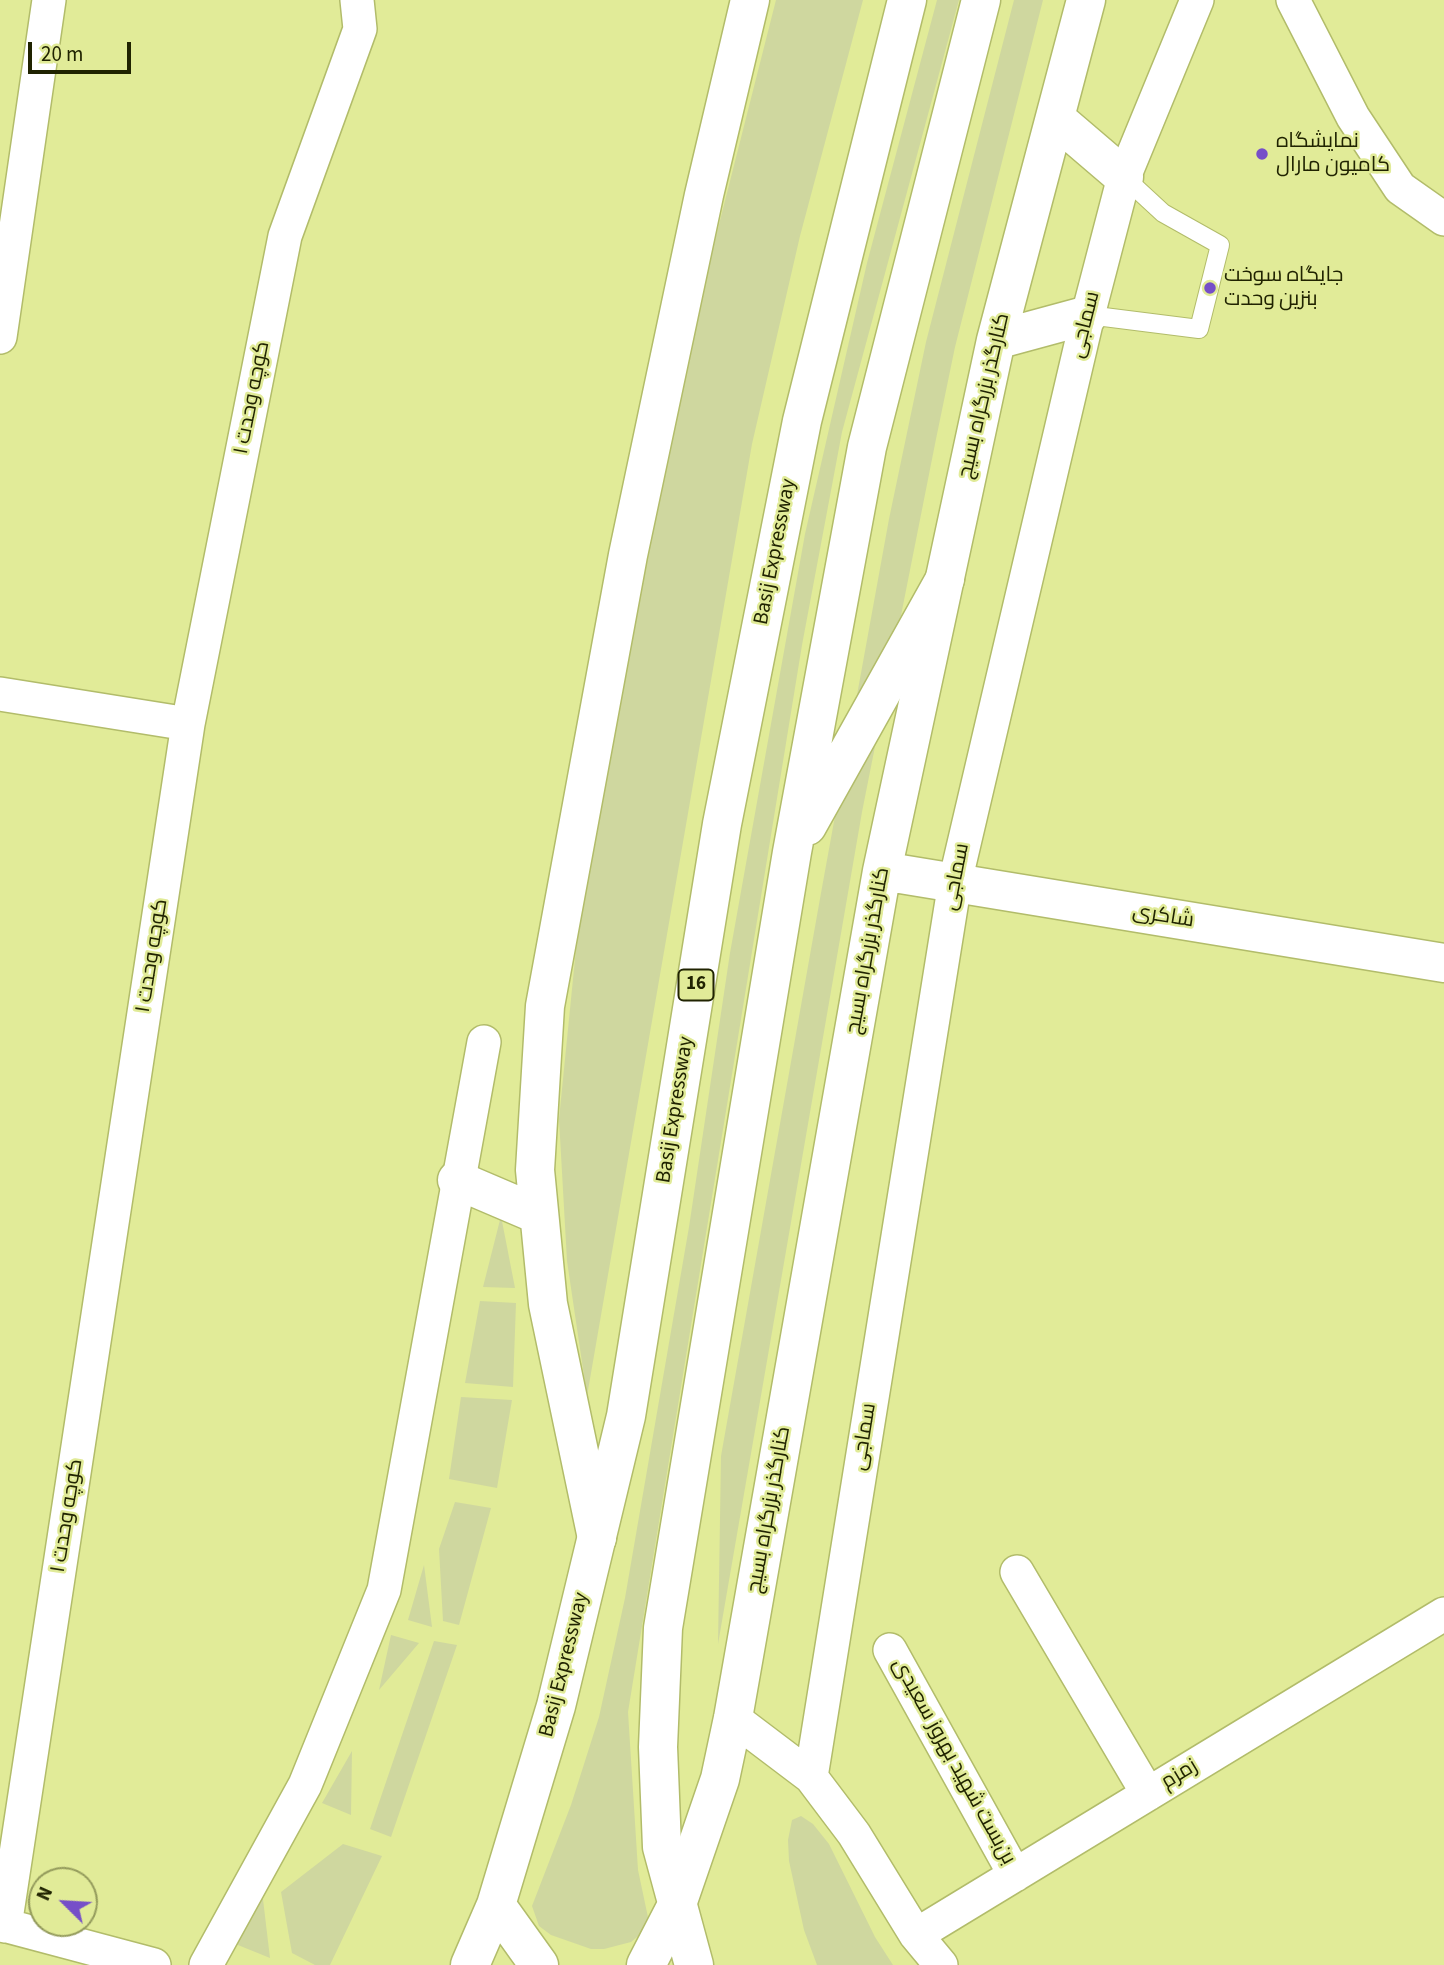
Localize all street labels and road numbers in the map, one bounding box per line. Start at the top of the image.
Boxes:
street label: سماجی [1066,289,1106,361]
street label: کنارگذر بزرگراه بسیج [954,311,1016,481]
street label: کوچه وحدت ۱ [230,339,276,457]
street label: Basij Expressway [750,477,802,627]
street label: سماجی [938,841,976,913]
street label: کنارگذر بزرگراه بسیج [842,865,896,1037]
street label: کوچه وحدت ۱ [132,897,174,1015]
street label: شاکری [1131,900,1195,934]
road number: 16 [678,970,714,1001]
street label: Basij Expressway [652,1035,700,1185]
street label: سماجی [847,1401,883,1473]
street label: کنارگذر بزرگراه بسیج [743,1424,797,1596]
street label: کوچه وحدت ۱ [47,1457,89,1575]
street label: Basij Expressway [535,1590,595,1740]
street label: بن‌بست شهید بهروز سعیدی [886,1654,1020,1870]
street label: زمزم [1157,1754,1203,1796]

